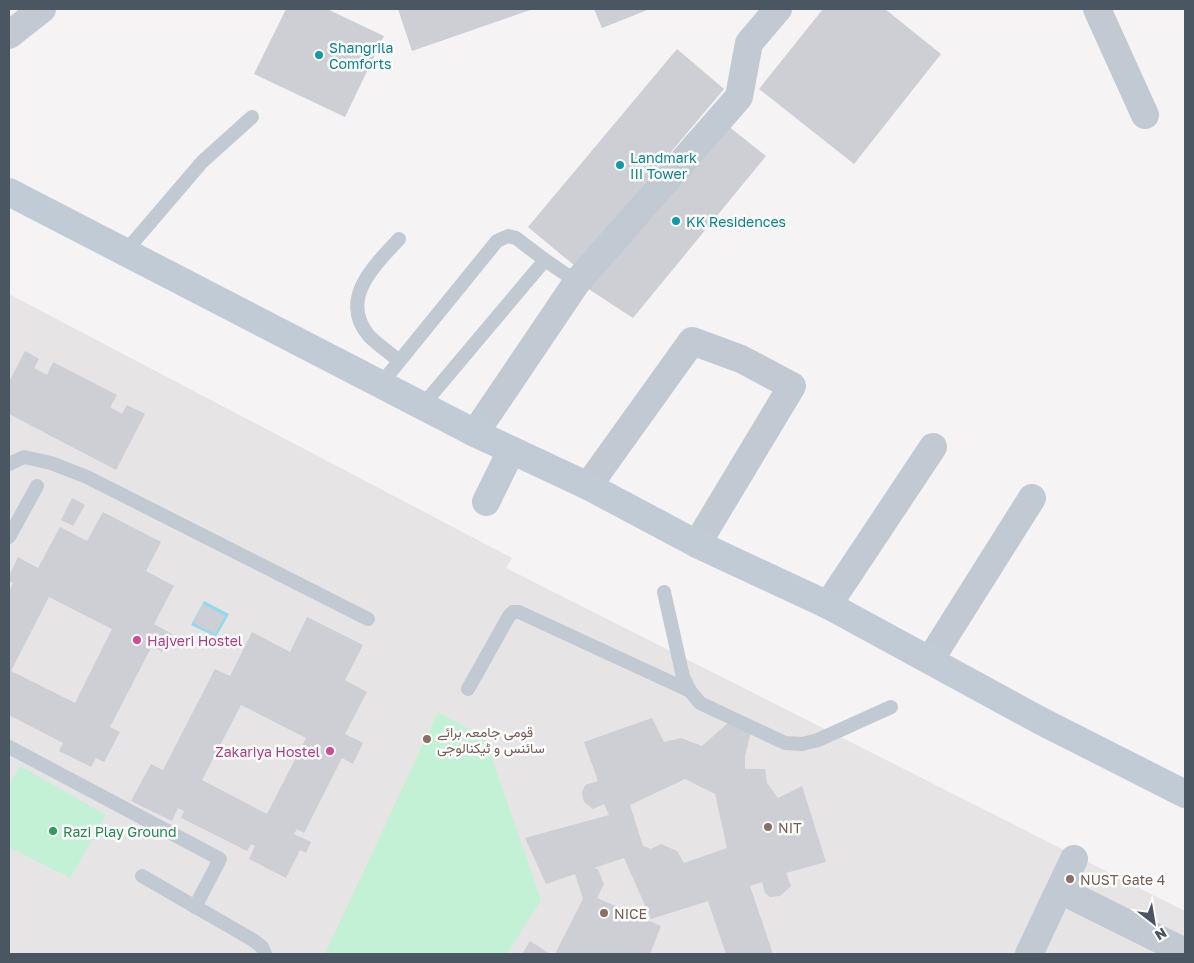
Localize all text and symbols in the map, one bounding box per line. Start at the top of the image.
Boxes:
place label: Shangrila Comforts [329,39,393,72]
marker: Shangrila Comforts [313,49,325,61]
place label: Landmark III Tower [630,149,697,182]
marker: Landmark III Tower [614,159,626,171]
place label: KK Residences [686,213,786,230]
marker: KK Residences [670,215,682,227]
place label: Hajveri Hostel [147,632,242,649]
marker: Hajveri Hostel [131,634,143,646]
place label: قومی جامعہ برائے سائنس و ٹیکنالوجی [437,723,545,757]
marker: قومی جامعہ برائے سائنس و ٹیکنالوجی [421,733,433,745]
place label: Zakariya Hostel [215,743,320,760]
marker: Zakariya Hostel [324,745,336,757]
place label: NIT [778,819,802,836]
marker: NIT [762,821,774,833]
place label: Razi Play Ground [63,823,177,840]
marker: Razi Play Ground [47,825,59,837]
place label: NUST Gate 4 [1080,871,1165,888]
marker: NUST Gate 4 [1064,873,1076,885]
north arrow [1129,898,1179,948]
place label: NICE [614,905,647,922]
marker: NICE [598,907,610,919]
text: N [1152,925,1170,945]

